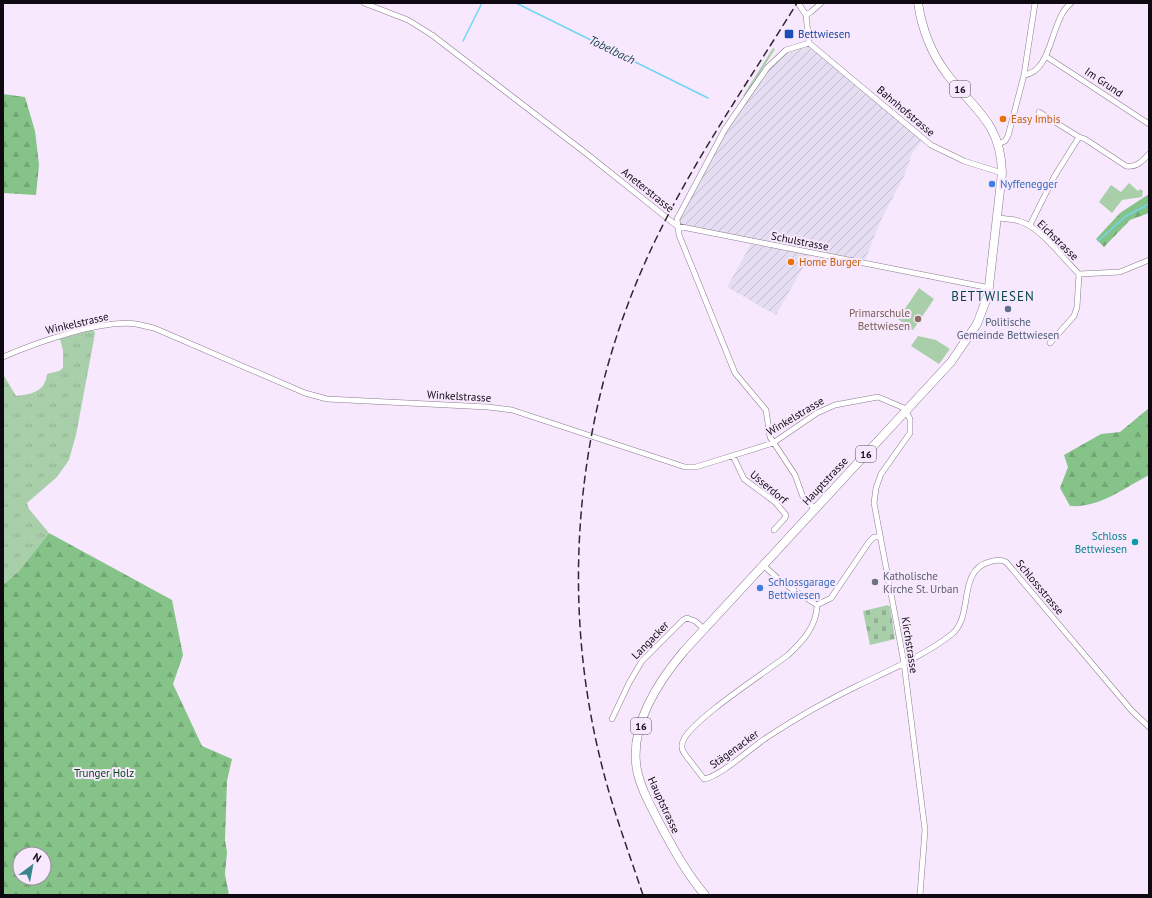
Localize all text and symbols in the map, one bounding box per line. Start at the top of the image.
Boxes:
place label: Bettwiesen [798,27,850,41]
marker: Bettwiesen [783,28,795,40]
water label: Tobelbach [587,32,638,67]
street label: Im Grund [1082,64,1126,100]
road number: 16 [950,81,970,97]
street label: Bahnhofstrasse [874,83,938,140]
place label: Easy Imbis [1011,112,1061,126]
marker: Easy Imbis [998,114,1008,124]
street label: Aneterstrasse [619,165,677,216]
place label: Nyffenegger [1000,177,1058,191]
marker: Nyffenegger [987,179,997,189]
street label: Eichstrasse [1034,217,1082,263]
street label: Schulstrasse [770,229,830,254]
place label: Home Burger [799,255,861,269]
marker: Home Burger [786,257,796,267]
district label: BETTWIESEN [951,288,1035,305]
marker: Politische Gemeinde Bettwiesen [1003,304,1013,314]
place label: Primarschule Bettwiesen [849,306,910,333]
street label: Winkelstrasse [44,309,110,337]
marker: Primarschule Bettwiesen [913,314,923,324]
place label: Politische Gemeinde Bettwiesen [957,315,1059,342]
street label: Winkelstrasse [426,387,492,405]
street label: Winkelstrasse [764,393,827,439]
road number: 16 [856,446,876,462]
street label: Hauptstrasse [799,454,851,508]
street label: Usserdorf [747,467,791,507]
place label: Schloss Bettwiesen [1075,529,1127,556]
marker: Schloss Bettwiesen [1130,537,1140,547]
street label: Schlossstrasse [1013,557,1067,618]
place label: Katholische Kirche St. Urban [883,569,958,596]
place label: Schlossgarage Bettwiesen [768,575,836,602]
marker: Katholische Kirche St. Urban [870,577,880,587]
marker: Schlossgarage Bettwiesen [755,583,765,593]
street label: Kirchstrasse [899,616,921,675]
street label: Langacker [628,618,672,662]
road number: 16 [631,718,651,734]
street label: Stägenacker [707,726,762,772]
park label: Trunger Holz [74,766,134,780]
street label: Hauptstrasse [645,774,683,836]
north arrow [12,846,52,886]
text: N [31,850,44,865]

